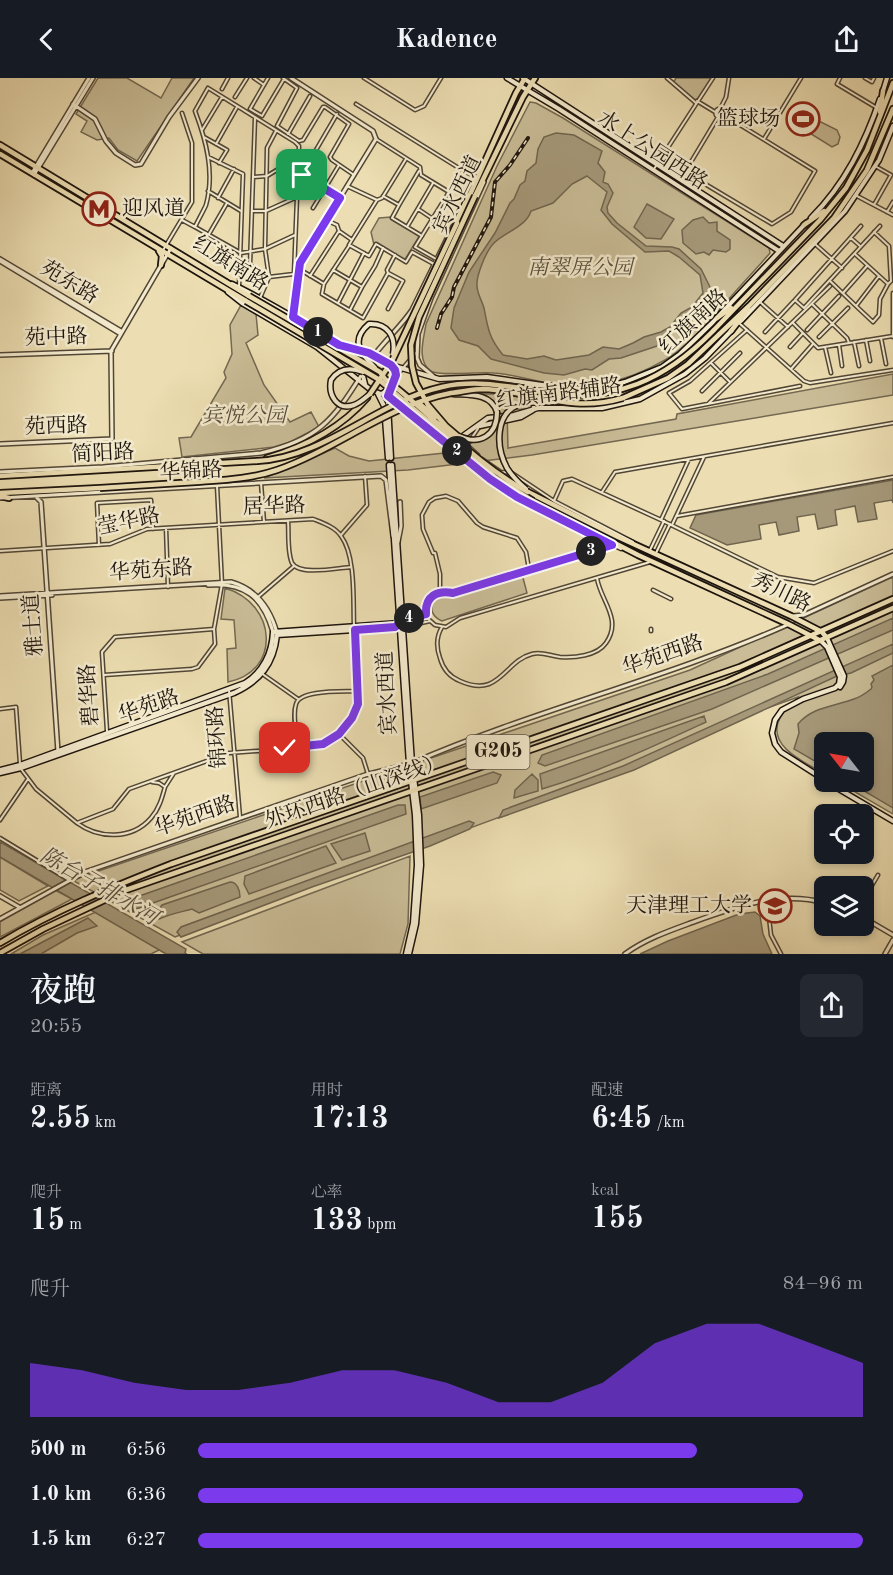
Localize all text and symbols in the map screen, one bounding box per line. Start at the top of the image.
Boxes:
icon: back [30,23,63,56]
icon: share [830,23,863,56]
text: Kadence [395,26,498,53]
sports icon: 篮球场 [785,101,821,137]
street label: 水上公园西路 [593,106,712,194]
place label: 篮球场 [717,107,780,130]
pin [276,149,327,200]
street label: 宾水西道 [428,152,486,237]
icon: arrive [285,158,318,191]
metro station icon: 迎风道 [81,191,117,227]
place label: 迎风道 [122,197,185,220]
street label: 红旗南路 [189,231,272,295]
street label: 苑东路 [37,256,102,308]
park label: 南翠屏公园 [528,256,635,279]
street label: 红旗南路 [655,284,732,358]
pin: 1 [303,317,333,347]
street label: 苑中路 [24,324,88,350]
text: 1 [313,324,323,340]
street label: 红旗南路辅路 [495,374,623,412]
park label: 宾悦公园 [202,404,289,427]
street label: 苑西路 [24,413,88,439]
pin: 2 [442,436,472,466]
street label: 简阳路 [71,440,135,466]
text: 2 [452,443,462,459]
street label: 华锦路 [159,458,223,484]
street label: 居华路 [242,493,306,519]
street label: 莹华路 [96,503,162,539]
pin: 3 [576,536,606,566]
text: 3 [586,543,596,559]
street label: 华苑东路 [108,556,194,584]
street label: 秀川路 [748,568,815,616]
street label: 雅士道 [19,593,47,657]
pin: 4 [394,603,424,633]
text: 4 [404,610,414,626]
street label: 华苑西路 [619,631,706,680]
street label: 宾水西道 [373,651,401,736]
street label: 碧华路 [75,663,103,727]
street label: 华苑路 [115,685,182,727]
street label: 锦环路 [203,705,231,769]
pin [259,722,310,773]
icon: check [268,731,301,764]
north arrow [814,732,874,792]
map controls [814,732,874,936]
road number: G205 [466,735,530,769]
street label: 外环西路（山深线） [262,749,448,833]
street label: 华苑西路 [151,792,238,841]
button: locate [814,804,874,864]
water label: 陈台子排水河 [36,843,166,932]
button: layers [814,876,874,936]
school or university icon: 天津理工大学 [757,888,793,924]
place label: 天津理工大学 [626,894,752,917]
button: share [800,974,863,1037]
text: 夜跑 [30,976,96,1009]
text: 20:55 [30,1017,82,1037]
text: 距离 [30,1083,62,1099]
text: 用时 [311,1083,343,1099]
text: 配速 [591,1083,623,1099]
text: 2.55 [30,1104,91,1134]
text: 17:13 [311,1104,389,1134]
text: 6:45 [591,1104,652,1134]
text: km [91,1115,116,1131]
text: /km [652,1115,685,1131]
text: kcal [591,1183,619,1199]
text: 爬升 [30,1185,62,1201]
text: 心率 [311,1185,343,1201]
text: 155 [591,1204,644,1234]
text: 15 [30,1206,65,1236]
text: 133 [311,1206,363,1236]
text: m [65,1217,82,1233]
text: bpm [363,1217,397,1233]
text: 84–96 m [783,1274,863,1294]
text: 爬升 [30,1280,70,1300]
text: 500 m [30,1440,86,1460]
text: 6:56 [126,1440,166,1460]
text: 1.0 km [30,1485,92,1505]
text: 6:36 [126,1485,166,1505]
text: 1.5 km [30,1530,92,1550]
text: 6:27 [126,1530,166,1550]

